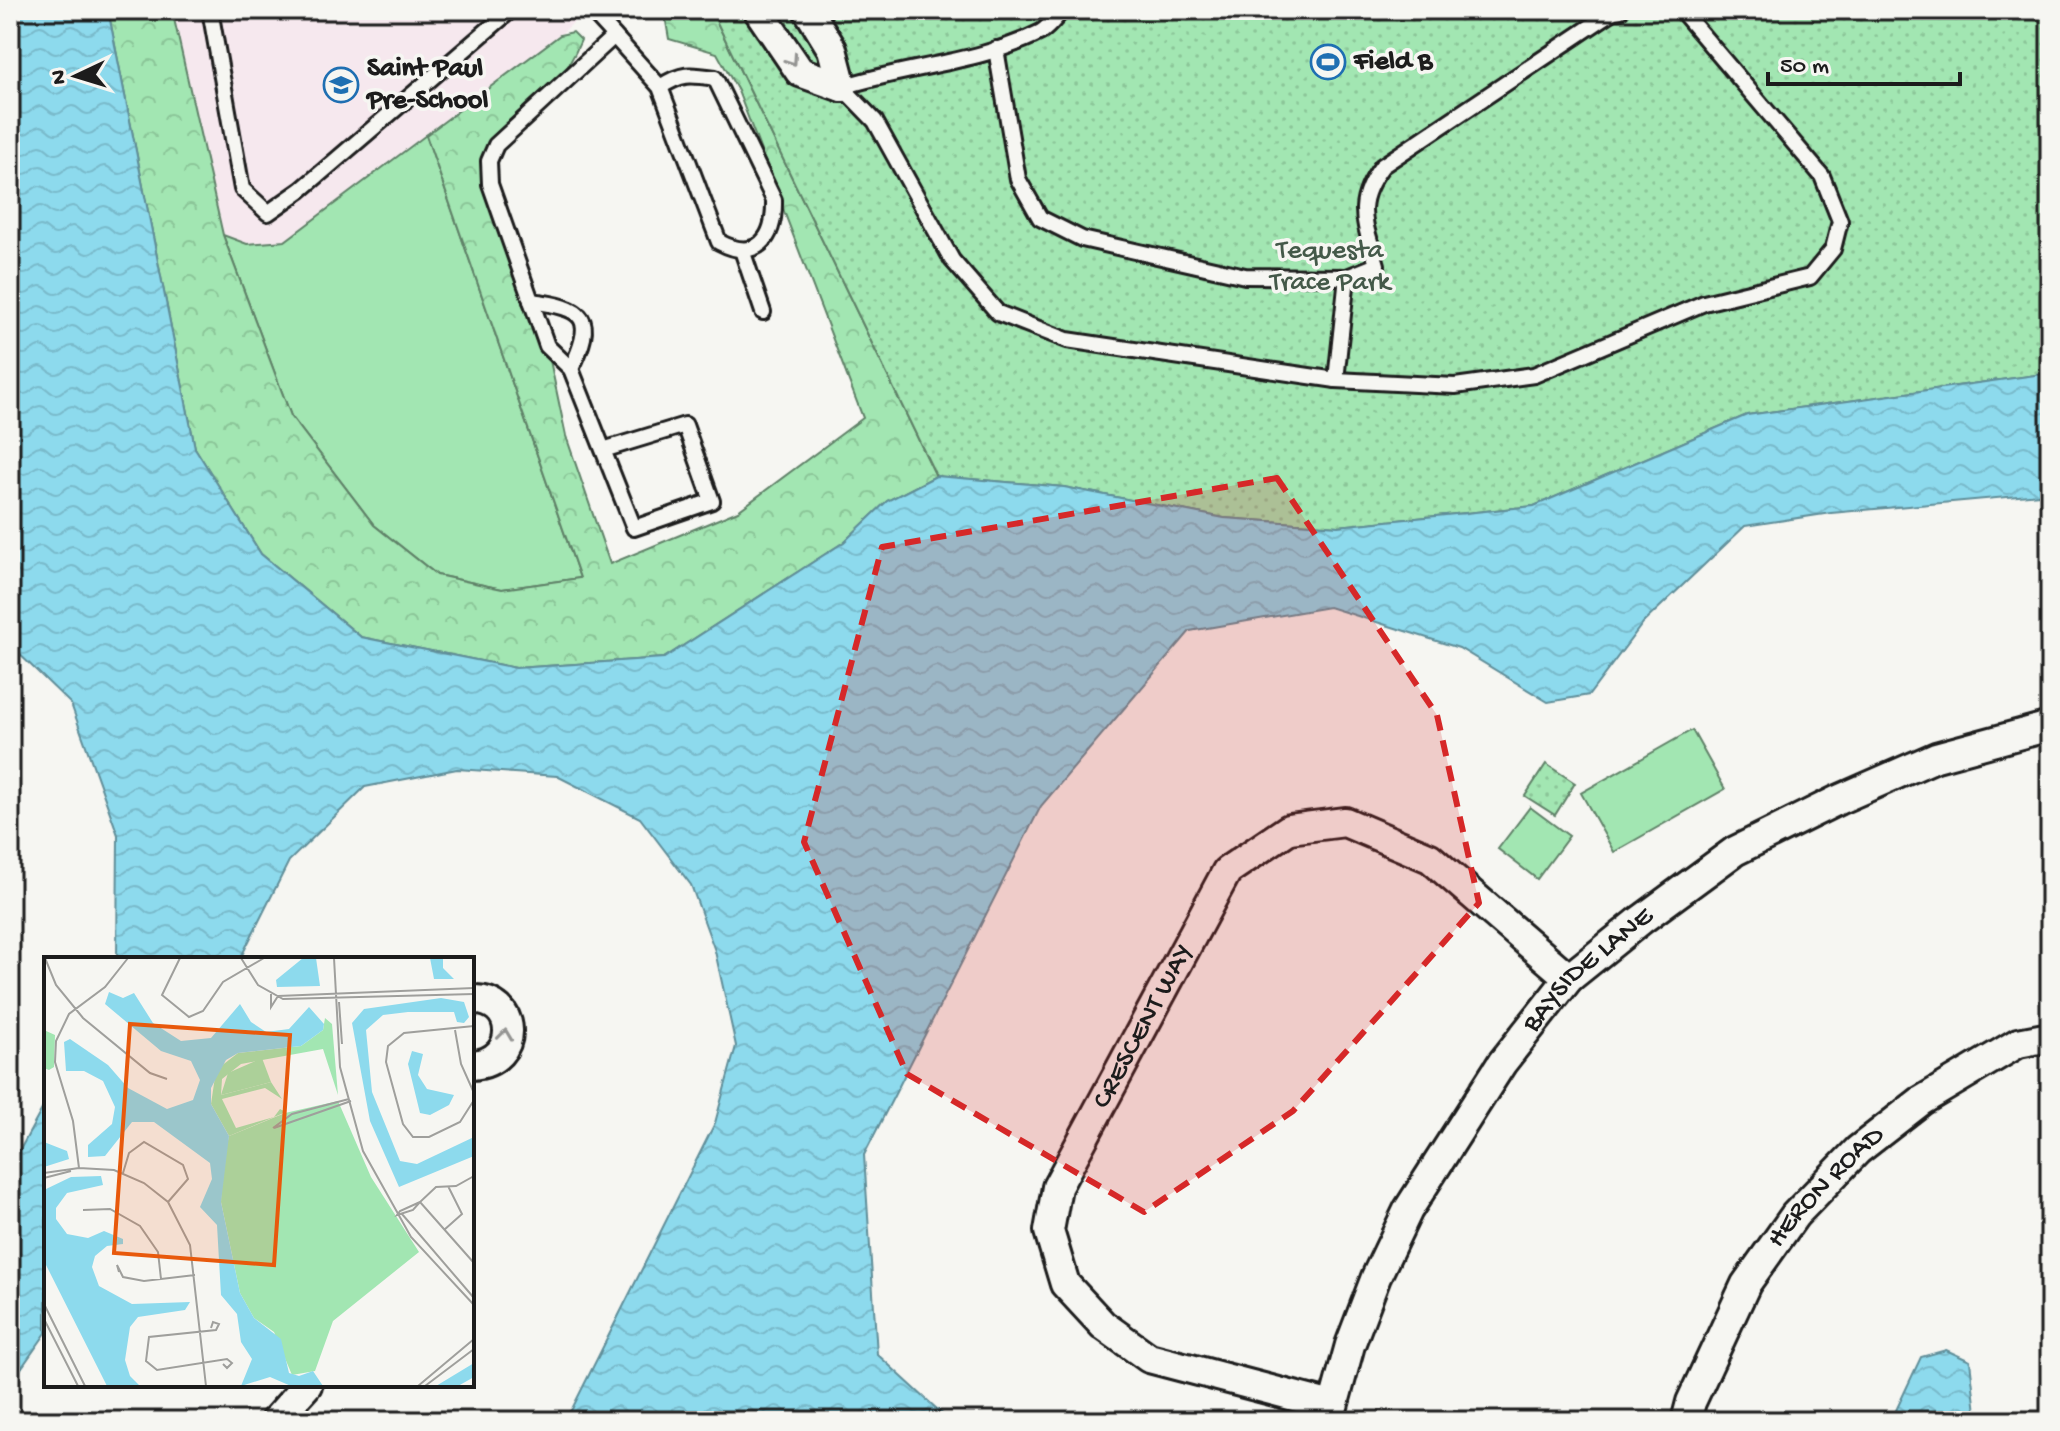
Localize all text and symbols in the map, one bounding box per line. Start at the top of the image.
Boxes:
north arrow [36,36,116,116]
scale bar [1768,36,1960,86]
sports icon: Field B [1309,43,1347,81]
place label: Field B [1353,46,1434,79]
one-way arrow [782,51,797,65]
place label: Saint Paul Pre-School [365,53,488,118]
text: 50 m [1780,53,1829,82]
school or university icon: Saint Paul Pre-School [322,66,360,104]
text: N [47,69,74,85]
park label: Tequesta Trace Park [1268,235,1393,300]
street label: BAYSIDE LANE [1515,899,1661,1040]
street label: CRESCENT WAY [1086,939,1201,1114]
inset map [44,957,474,1387]
one-way arrow [497,1029,514,1042]
street label: HERON ROAD [1760,1119,1892,1254]

